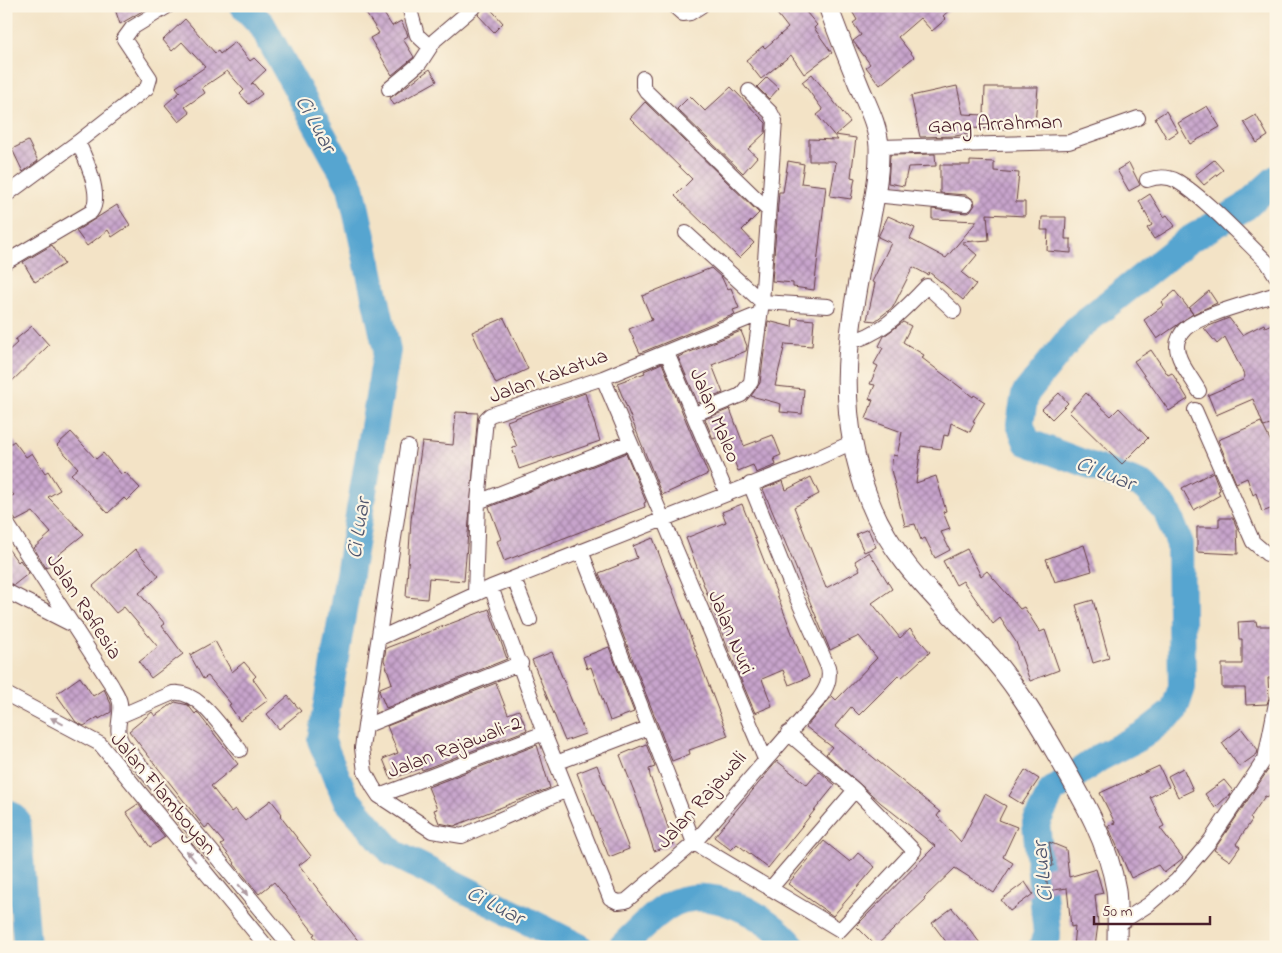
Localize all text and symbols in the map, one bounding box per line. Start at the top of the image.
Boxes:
water label: Ci Luar [286,90,345,162]
street label: Gang Arrahman [927,108,1063,144]
street label: Jalan Kakatua [485,341,612,412]
street label: Jalan Maleo [681,364,748,468]
water label: Ci Luar [1071,449,1142,502]
water label: Ci Luar [339,493,381,561]
street label: Jalan Raflesia [38,548,129,666]
street label: Jalan Nuri [699,586,761,679]
street label: Jalan Rajawali-2 [383,709,526,787]
one-way arrow [50,717,64,725]
street label: Jalan Flamboyan [101,726,223,864]
street label: Jalan Rajawali [650,745,755,856]
water label: Ci Luar [1025,837,1063,904]
one-way arrow [186,849,197,862]
water label: Ci Luar [460,879,532,936]
one-way arrow [238,883,249,896]
scale bar [1094,893,1211,925]
text: 50 m [1102,901,1133,923]

